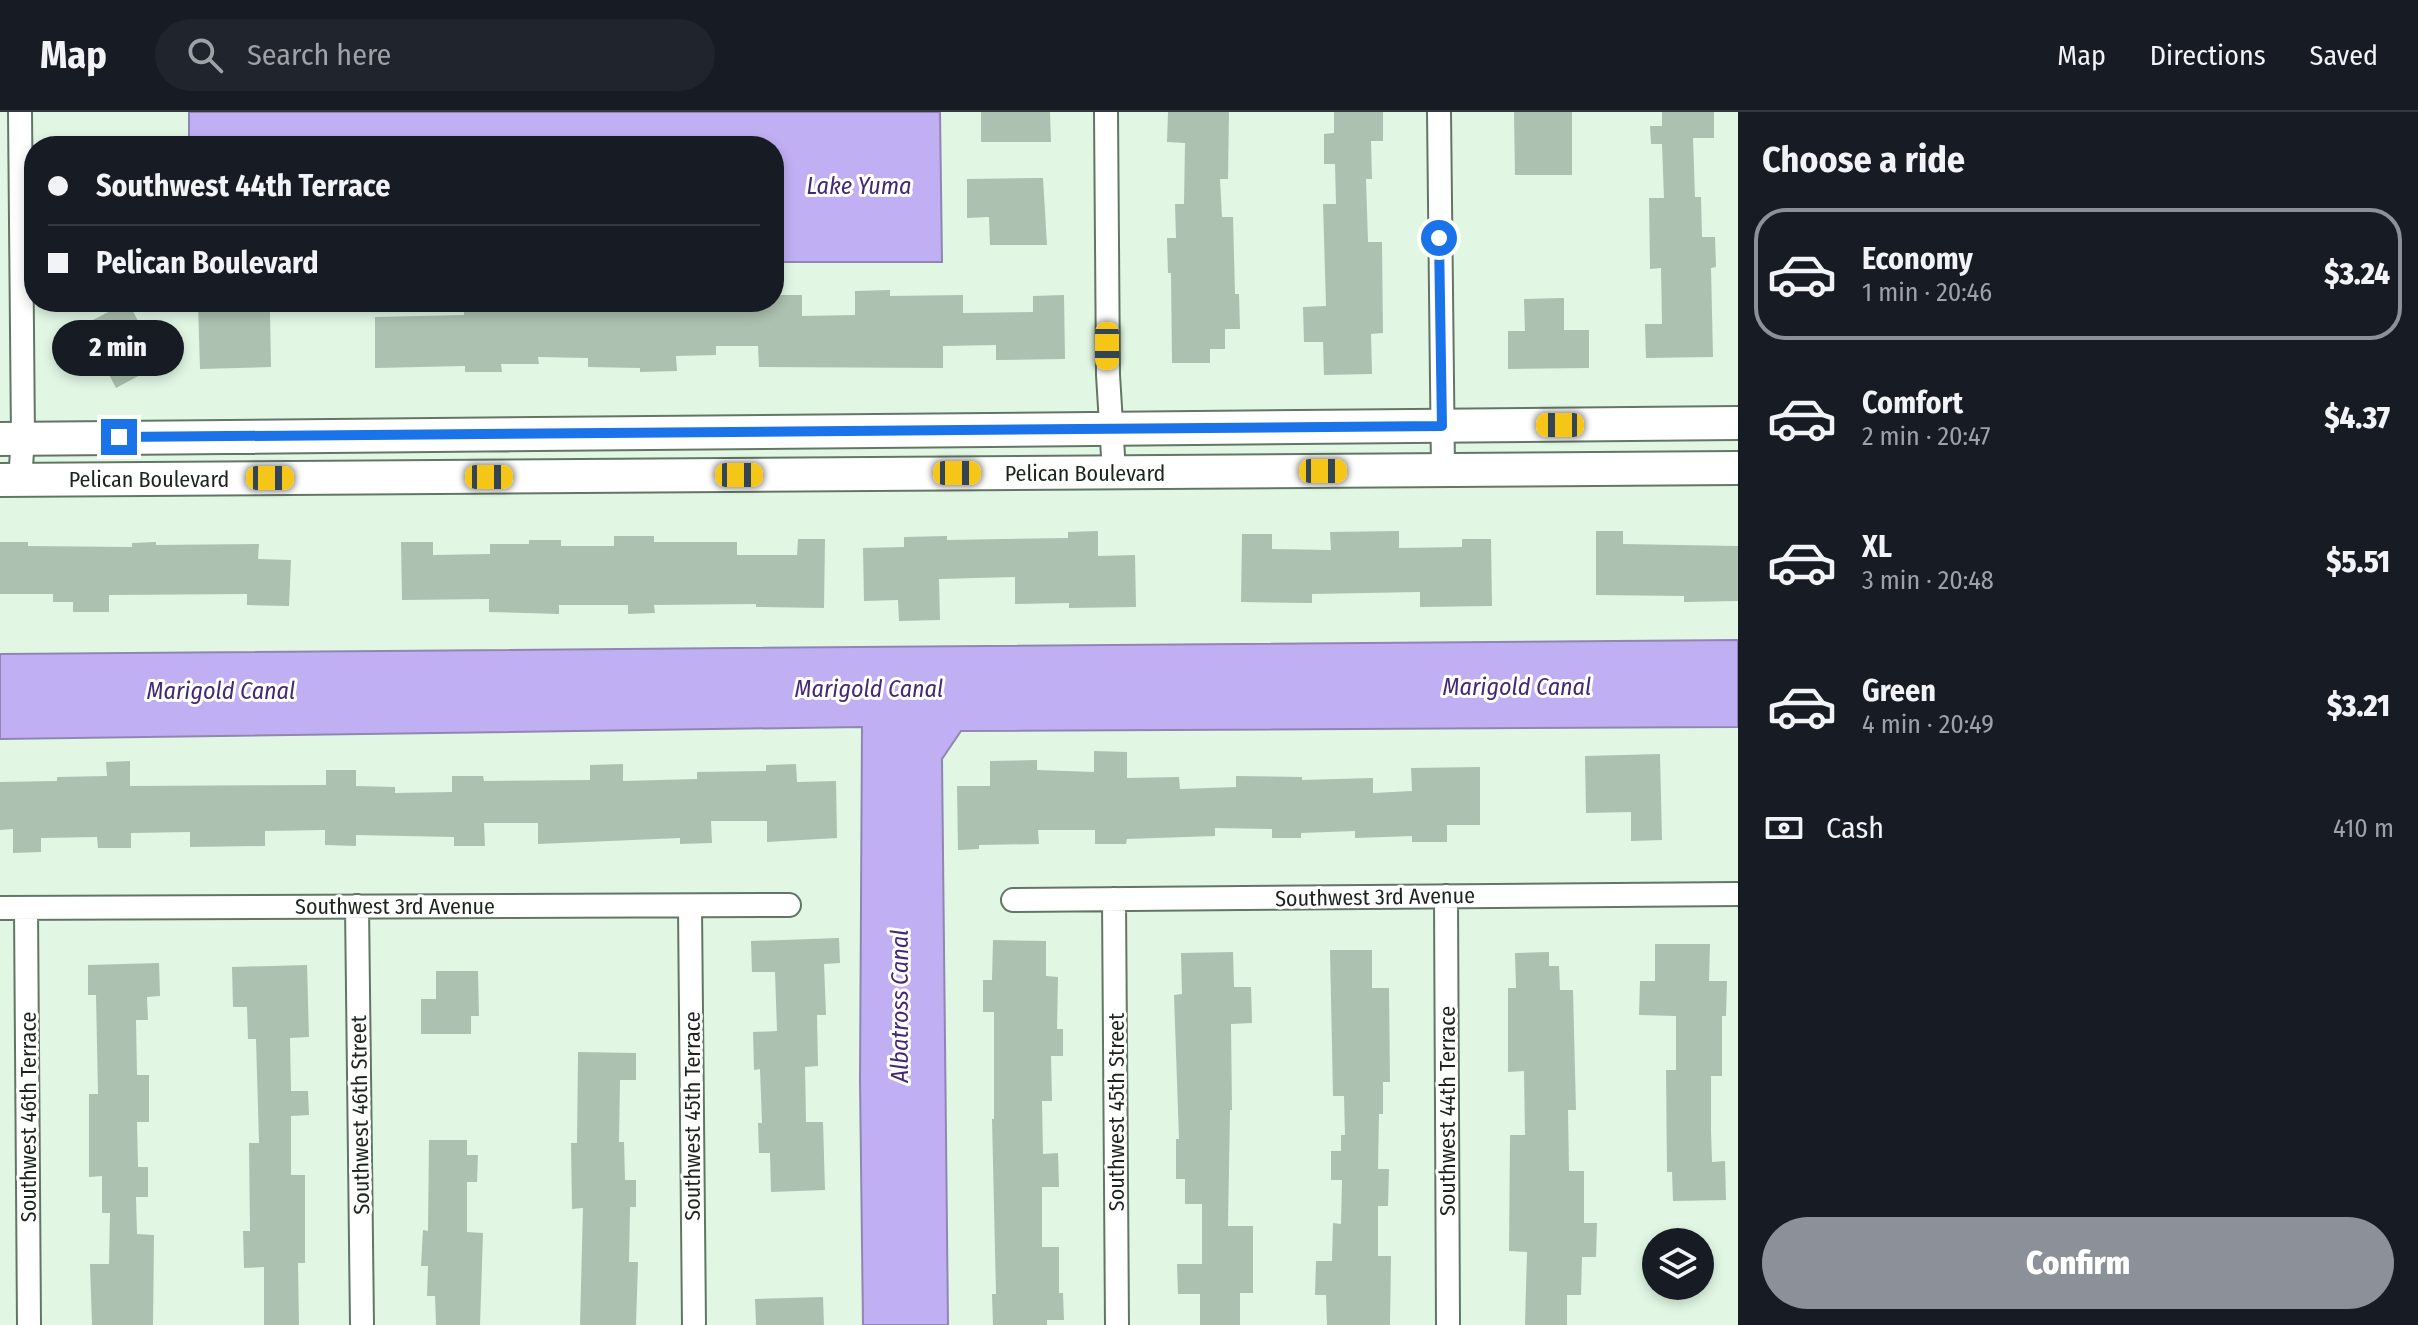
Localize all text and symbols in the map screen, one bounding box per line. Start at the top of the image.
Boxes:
search box [155,19,715,91]
text: Map [40,32,107,78]
icon: search [183,33,227,77]
text: Search here [247,37,391,73]
text: Map [2057,39,2106,72]
text: Directions [2150,39,2266,72]
text: Saved [2310,39,2378,72]
text: Choose a ride [1762,138,1965,182]
text: Southwest 44th Terrace [96,168,391,204]
water label: Lake Yuma [806,172,912,200]
route start [1421,220,1457,256]
icon: car [1766,238,1838,310]
text: Economy [1862,241,1973,277]
text: Pelican Boulevard [96,245,319,281]
text: $3.24 [2324,256,2390,292]
text: 1 min · 20:46 [1862,277,1992,308]
callout: 2 min [53,321,185,377]
car [1095,322,1119,370]
text: 2 min [89,332,147,363]
icon: car [1766,382,1838,454]
text: Comfort [1862,385,1963,421]
text: $4.37 [2324,400,2390,436]
car [1536,413,1584,437]
route end [101,419,137,455]
text: 2 min · 20:47 [1862,421,1991,452]
car [1299,459,1347,483]
street label: Pelican Boulevard [1005,460,1165,487]
car [933,461,981,485]
car [715,463,763,487]
car [465,465,513,489]
street label: Pelican Boulevard [69,466,229,493]
car [246,466,294,490]
icon: car [1766,526,1838,598]
text: XL [1862,529,1892,565]
text: $5.51 [2326,544,2390,580]
text: 3 min · 20:48 [1862,565,1994,596]
icon: car [1766,670,1838,742]
water label: Marigold Canal [1443,673,1591,701]
text: Green [1862,673,1936,709]
water label: Marigold Canal [795,675,943,703]
water label: Marigold Canal [147,677,295,705]
text: $3.21 [2327,688,2390,724]
text: 4 min · 20:49 [1862,709,1994,740]
icon: cash [1762,806,1806,850]
text: Cash [1826,810,1884,846]
text: 410 m [2333,813,2394,844]
street label: Southwest 3rd Avenue [1275,882,1475,912]
street label: Southwest 3rd Avenue [295,893,495,920]
water label: Albatross Canal [886,930,914,1083]
street label: Southwest 44th Terrace [1434,1006,1461,1216]
street label: Southwest 45th Terrace [679,1011,706,1221]
street label: Southwest 46th Terrace [15,1012,42,1222]
street label: Southwest 45th Street [1103,1012,1130,1211]
street label: Southwest 46th Street [345,1014,375,1215]
button: Confirm [1762,1217,2394,1309]
map controls [1642,1228,1714,1300]
button: layers [1642,1228,1714,1300]

